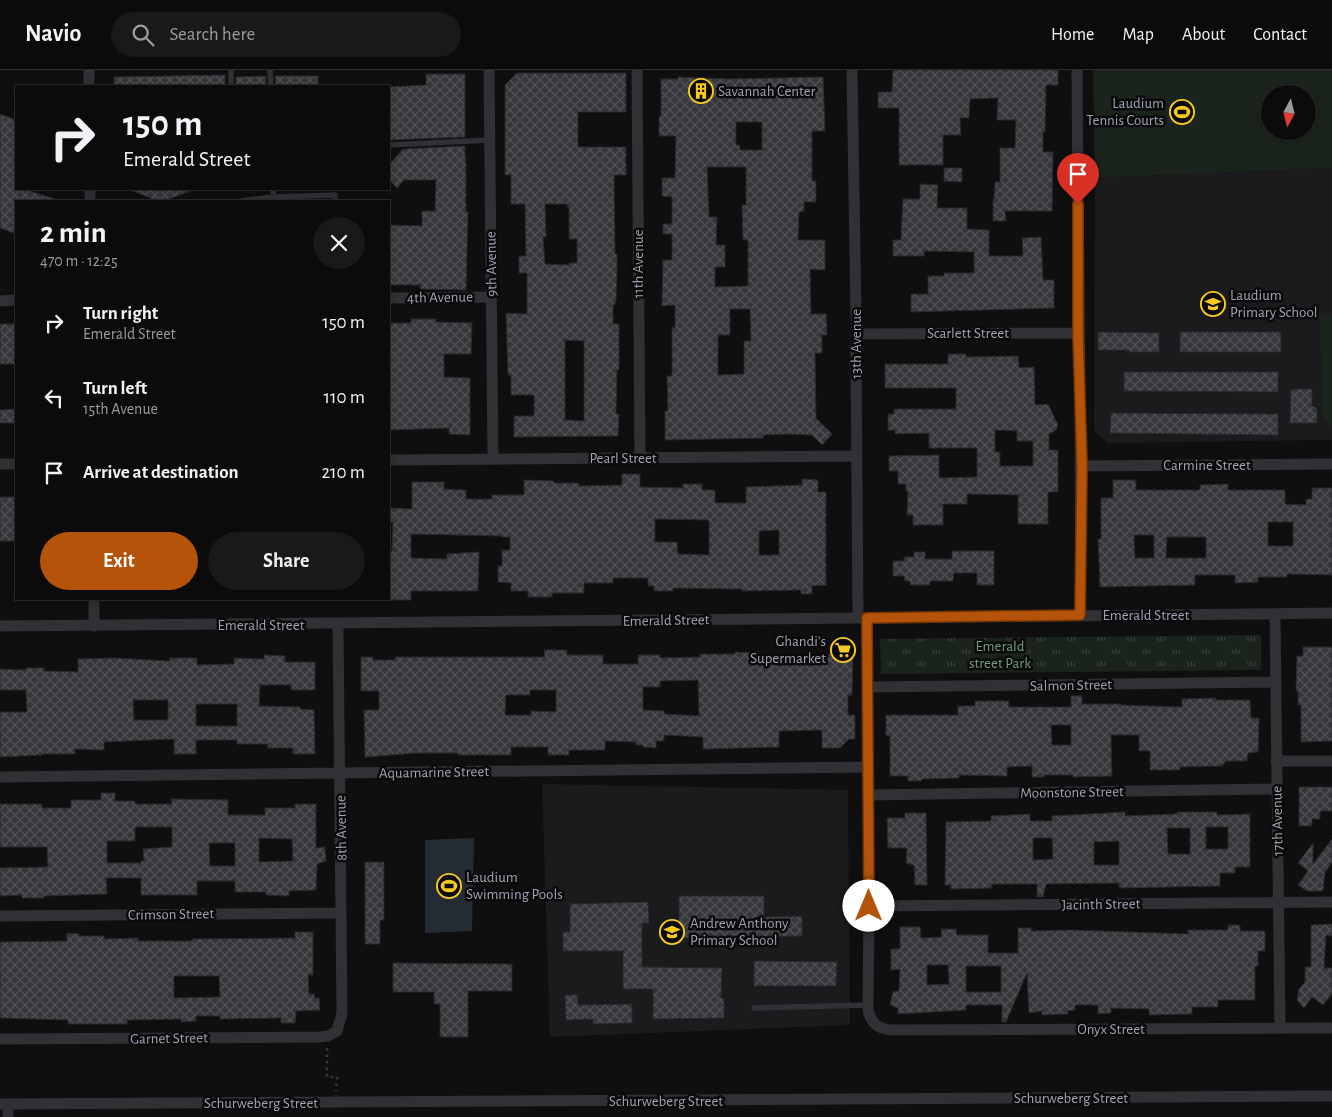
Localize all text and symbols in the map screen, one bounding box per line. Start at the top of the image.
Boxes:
search box [111,12,461,57]
icon: search [129,21,157,49]
text: Navio [25,22,81,46]
text: Search here [169,25,255,44]
text: Home [1051,26,1094,44]
text: Map [1122,26,1154,44]
text: About [1182,26,1225,44]
text: Contact [1253,26,1307,44]
building icon: Savannah Center [688,78,714,104]
place label: Savannah Center [718,84,816,99]
north arrow [1261,85,1316,140]
map controls [1261,85,1316,140]
place label: Laudium Tennis Courts [1086,96,1164,128]
sports icon: Laudium Tennis Courts [1169,99,1195,125]
icon: right [40,105,105,170]
text: 150 m [123,107,203,142]
text: Emerald Street [123,148,250,170]
pin [1057,153,1099,204]
icon: arrive [1064,160,1092,188]
button: close [313,217,365,269]
text: 2 min [40,218,107,248]
street label: 11th Avenue [631,229,646,299]
street label: 9th Avenue [483,231,500,297]
text: 470 m · 12:25 [40,253,118,269]
place label: Laudium Primary School [1230,288,1318,320]
street label: 4th Avenue [407,289,473,306]
school or university icon: Laudium Primary School [1200,291,1226,317]
text: Turn right [83,304,158,323]
icon: right [40,309,68,337]
street label: 13th Avenue [849,309,864,379]
text: 150 m [322,313,365,332]
text: Emerald Street [83,326,176,342]
street label: Scarlett Street [927,326,1009,341]
text: Turn left [83,379,147,398]
icon: left [40,384,68,412]
text: 110 m [324,388,365,407]
text: 15th Avenue [83,401,158,417]
street label: Pearl Street [589,451,657,466]
street label: Carmine Street [1163,458,1251,473]
icon: arrive [40,459,68,487]
text: Arrive at destination [83,463,239,482]
text: 210 m [321,463,365,482]
button: Exit [40,532,198,590]
button: Share [208,532,365,590]
street label: Emerald Street [1103,608,1190,623]
street label: Emerald Street [622,612,710,629]
street label: Emerald Street [218,618,305,633]
place label: Ghandi's Supermarket [750,634,826,666]
supermarket icon: Ghandi's Supermarket [830,637,856,663]
park label: Emerald street Park [969,639,1031,671]
street label: Salmon Street [1030,677,1112,694]
street label: Aquamarine Street [379,764,489,781]
street label: Moonstone Street [1020,784,1124,801]
street label: 17th Avenue [1269,786,1286,856]
street label: 8th Avenue [333,795,350,861]
place label: Laudium Swimming Pools [466,870,563,902]
sports icon: Laudium Swimming Pools [436,873,462,899]
position arrow [842,879,894,931]
street label: Jacinth Street [1061,896,1141,913]
street label: Crimson Street [128,906,214,923]
place label: Andrew Anthony Primary School [690,916,789,948]
school or university icon: Andrew Anthony Primary School [659,919,685,945]
street label: Onyx Street [1077,1022,1145,1037]
street label: Garnet Street [130,1030,208,1047]
street label: Schurweberg Street [1014,1091,1128,1106]
street label: Schurweberg Street [609,1094,723,1109]
street label: Schurweberg Street [204,1096,318,1111]

